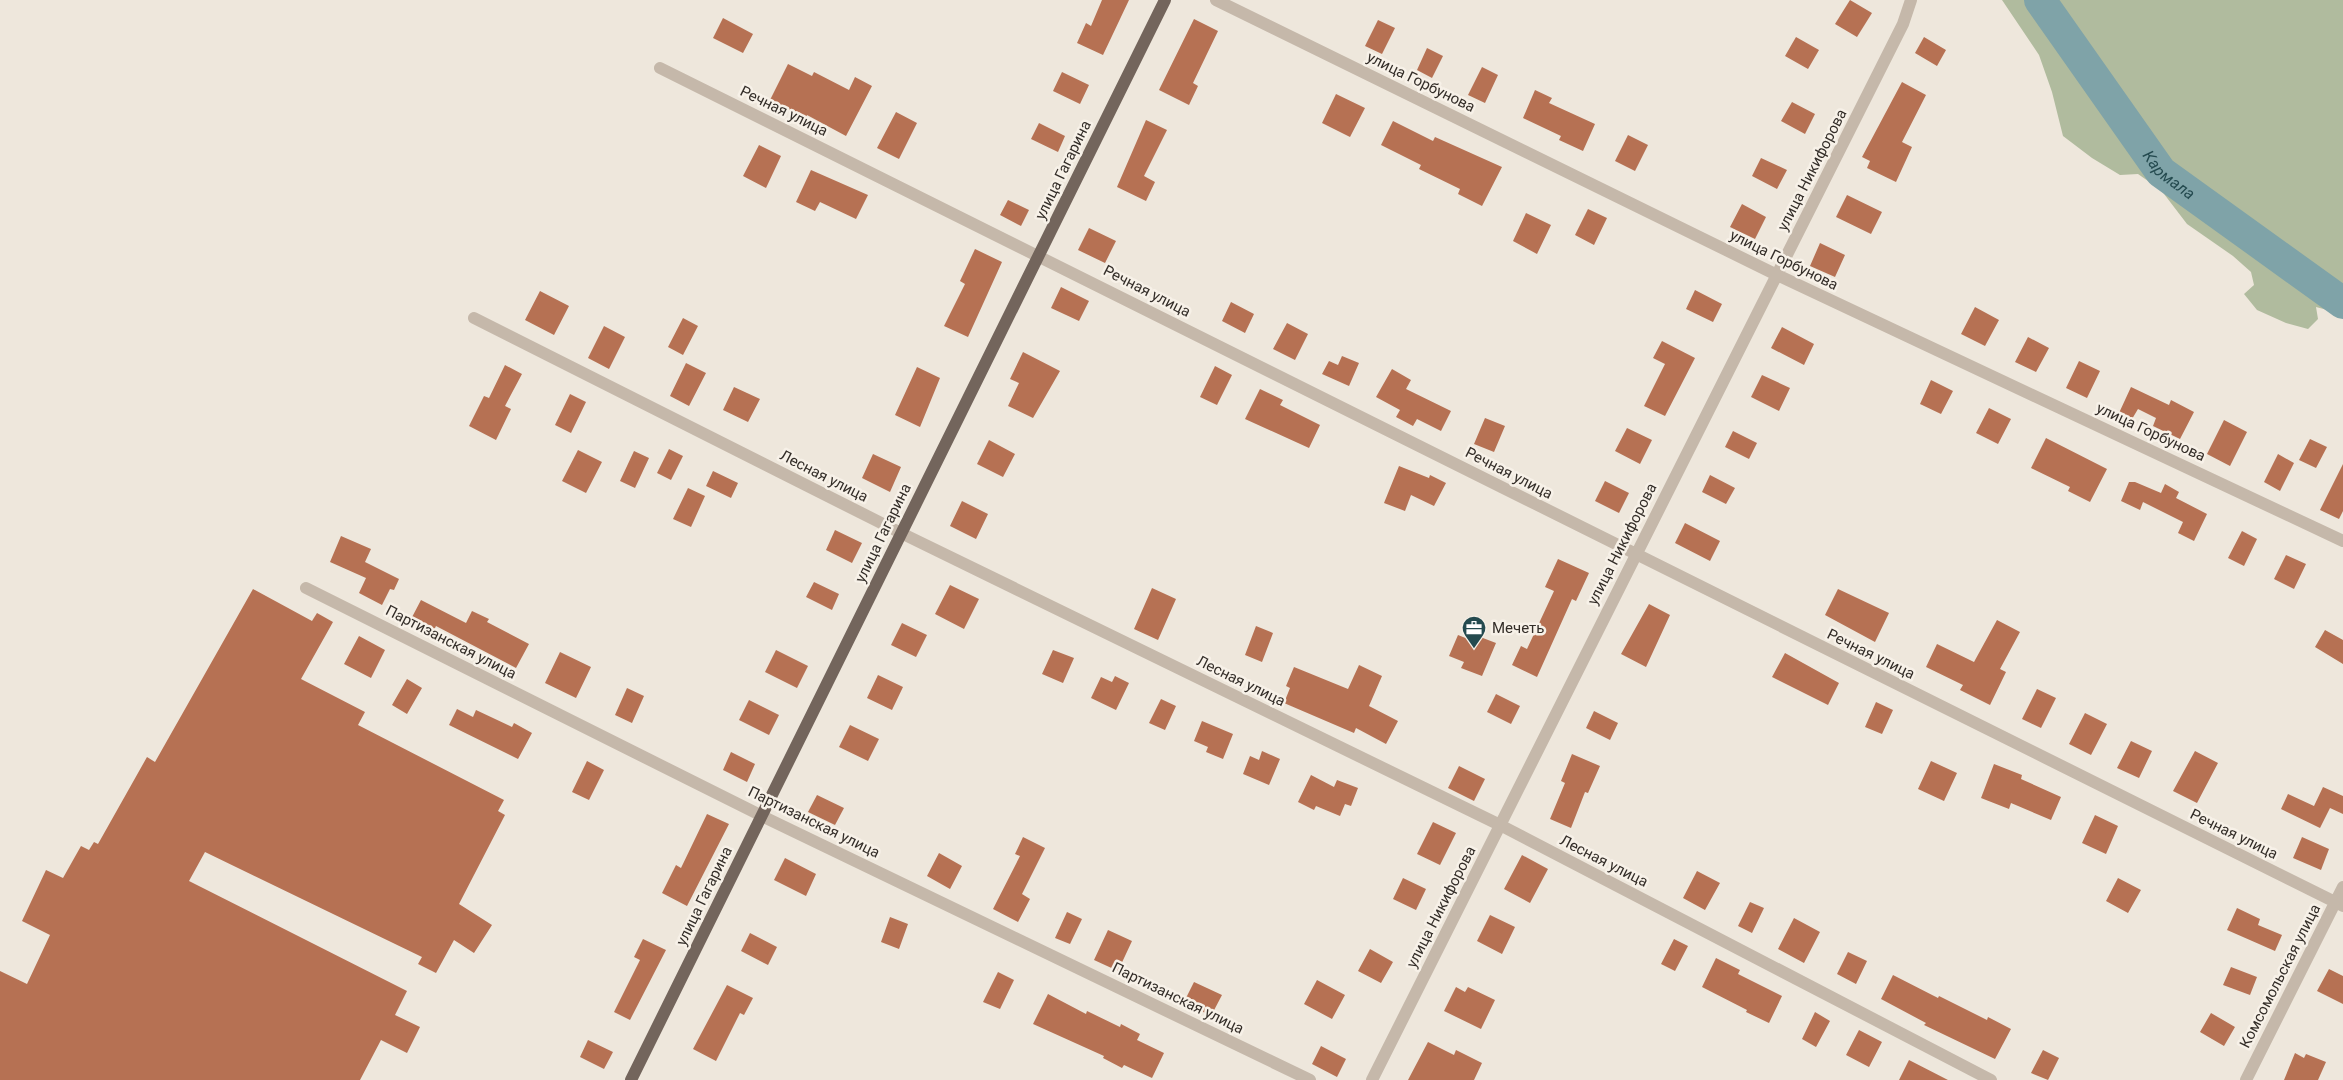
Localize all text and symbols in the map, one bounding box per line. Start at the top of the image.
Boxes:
street label: улица Горбунова [1364,48,1478,116]
street label: Речная улица [737,82,831,140]
street label: улица Никифорова [1774,106,1850,234]
street label: улица Гагарина [1031,117,1095,223]
water label: Кармала [2139,147,2199,203]
street label: улица Горбунова [1727,226,1841,294]
street label: Речная улица [1100,261,1194,321]
street label: улица Горбунова [2094,399,2208,465]
street label: Речная улица [1462,443,1556,503]
street label: Лесная улица [777,446,871,506]
street label: улица Гагарина [851,480,915,586]
street label: улица Никифорова [1584,480,1660,608]
street label: Партизанская улица [383,601,519,683]
office icon: Мечеть [1461,615,1487,649]
place label: Мечеть [1492,619,1544,637]
street label: Речная улица [1824,625,1918,683]
street label: Лесная улица [1194,652,1288,710]
street label: Партизанская улица [745,782,883,862]
street label: Речная улица [2187,805,2281,863]
street label: Лесная улица [1557,831,1651,891]
street label: улица Гагарина [672,843,736,949]
street label: улица Никифорова [1403,843,1479,971]
street label: Комсомольская улица [2236,901,2324,1051]
street label: Партизанская улица [1109,958,1247,1038]

